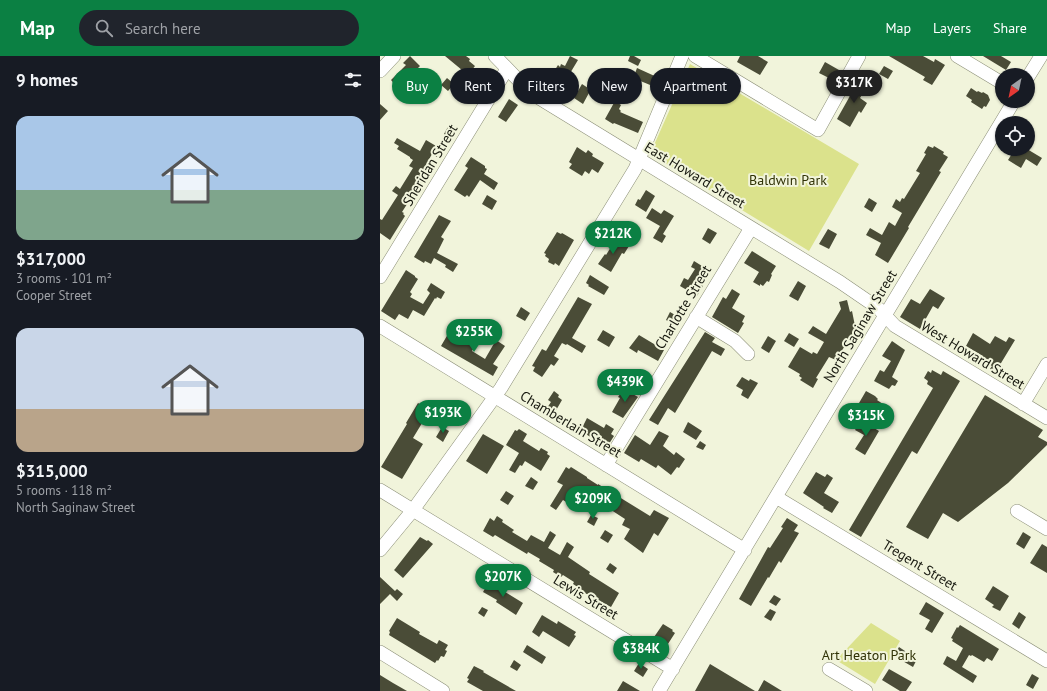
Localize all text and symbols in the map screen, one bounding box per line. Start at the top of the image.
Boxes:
search box [79,10,359,46]
text: Map [20,16,55,40]
icon: search [93,17,115,39]
text: Search here [125,19,201,38]
text: Map [885,19,911,37]
text: Layers [933,19,971,37]
text: Share [993,19,1027,37]
chip: Buy [392,68,442,104]
chip: Rent [450,68,505,104]
chip: Filters [513,68,579,104]
chip: New [587,68,642,104]
chip: Apartment [650,68,741,104]
north arrow [995,68,1035,108]
map controls [995,68,1035,156]
text: 9 homes [16,69,78,91]
icon: filters [342,69,364,91]
pin: $317K [826,70,882,104]
text: $317K [835,74,873,91]
button: locate [995,116,1035,156]
street label: Sheridan Street [399,121,462,209]
street label: East Howard Street [641,138,749,212]
icon: home [154,142,226,214]
park label: Baldwin Park [749,171,827,189]
pin: $212K [585,221,641,255]
text: $212K [594,225,632,242]
text: $317,000 [16,248,86,270]
street label: Charlotte Street [651,261,715,352]
street label: North Saginaw Street [819,266,901,385]
text: 3 rooms · 101 m² [16,270,112,287]
text: Cooper Street [16,287,92,304]
street label: West Howard Street [918,317,1029,393]
pin: $255K [446,319,502,353]
text: $255K [455,323,493,340]
icon: home [154,354,226,426]
pin: $439K [597,369,653,403]
text: $439K [606,373,644,390]
street label: Chamberlain Street [517,387,625,462]
pin: $193K [415,400,471,434]
pin: $315K [838,403,894,437]
text: $193K [424,404,462,421]
text: $315K [847,407,885,424]
text: $315,000 [16,460,88,482]
text: 5 rooms · 118 m² [16,482,112,499]
pin: $209K [565,486,621,520]
text: $209K [574,490,612,507]
text: North Saginaw Street [16,499,135,516]
street label: Tregent Street [879,536,961,595]
pin: $207K [475,564,531,598]
text: $207K [484,568,522,585]
street label: Lewis Street [550,571,622,624]
pin: $384K [613,636,669,670]
text: $384K [622,640,660,657]
park label: Art Heaton Park [822,646,917,664]

